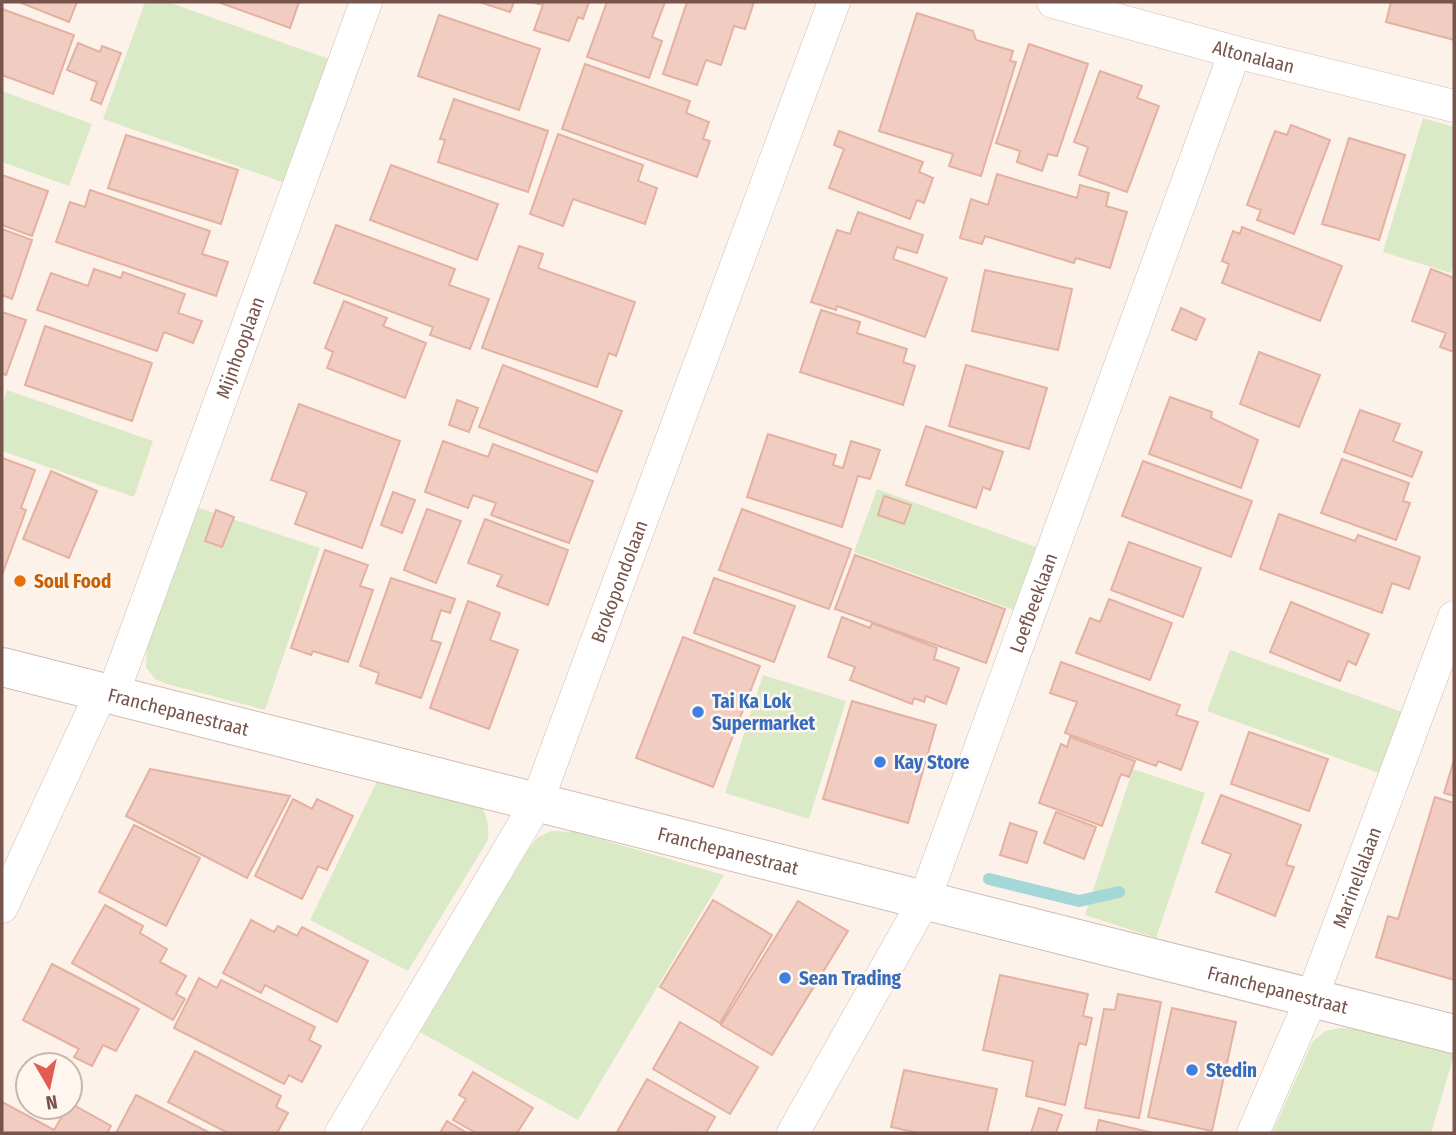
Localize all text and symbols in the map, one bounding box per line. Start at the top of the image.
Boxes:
street label: Altonalaan [1210,35,1297,78]
street label: Mijnhooplaan [211,293,269,401]
street label: Brokopondolaan [586,517,652,646]
street label: Loefbeeklaan [1004,550,1062,656]
place label: Soul Food [34,570,111,593]
marker: Soul Food [12,573,28,589]
street label: Franchepanestraat [106,683,252,741]
place label: Tai Ka Lok Supermarket [712,690,816,735]
marker: Tai Ka Lok Supermarket [690,704,706,720]
place label: Kay Store [894,751,970,774]
marker: Kay Store [872,754,888,770]
street label: Franchepanestraat [655,822,802,880]
street label: Marinellalaan [1327,824,1386,931]
street label: Franchepanestraat [1205,961,1351,1019]
place label: Sean Trading [799,967,902,990]
marker: Sean Trading [777,970,793,986]
north arrow [14,1051,84,1121]
place label: Stedin [1206,1059,1257,1082]
marker: Stedin [1184,1062,1200,1078]
text: N [44,1090,59,1115]

